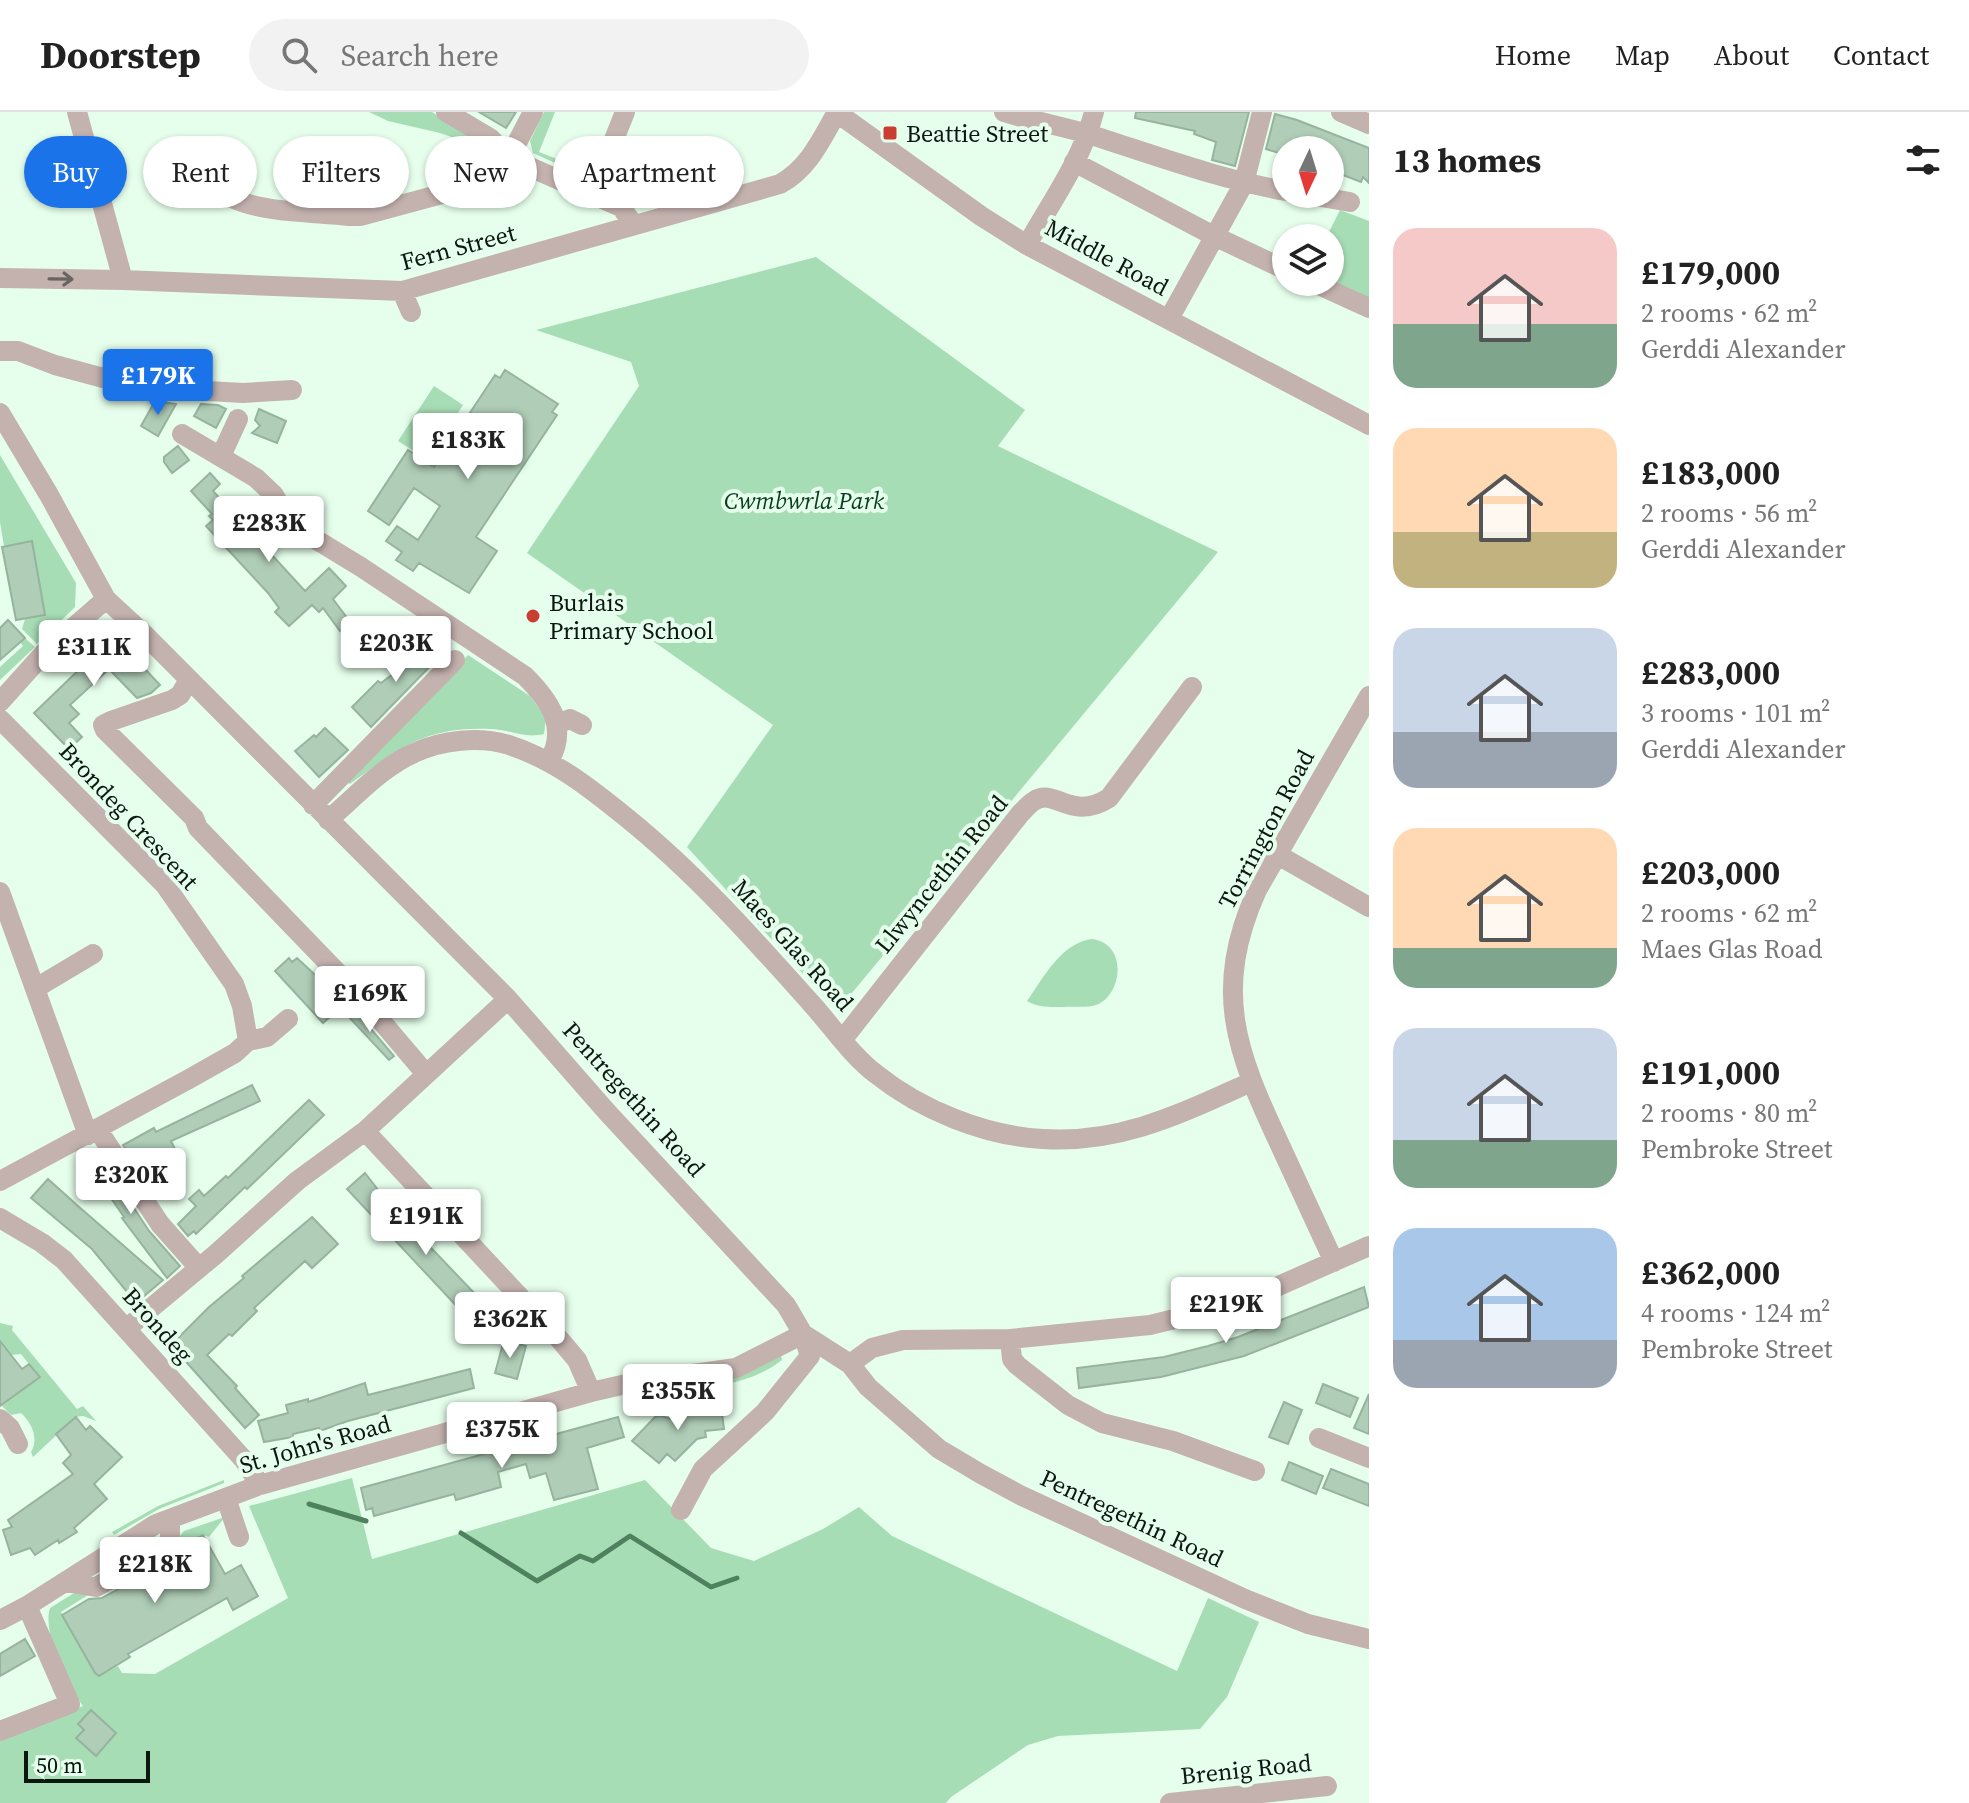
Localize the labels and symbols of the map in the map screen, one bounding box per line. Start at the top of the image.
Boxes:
place label: Beattie Street [906,117,1048,150]
marker: Beattie Street [881,124,899,142]
north arrow [1272,136,1344,208]
street label: Middle Road [1039,211,1175,304]
street label: Fern Street [397,216,519,278]
one-way arrow [47,271,74,287]
pin: £179K [102,349,214,417]
pin: £183K [412,413,524,481]
park label: Cwmbwrla Park [724,484,885,517]
pin: £283K [213,496,325,564]
place label: Burlais Primary School [549,586,714,647]
marker: Burlais Primary School [524,607,542,625]
pin: £203K [340,616,452,684]
pin: £311K [38,620,150,688]
street label: Brondeg Crescent [52,735,206,897]
street label: Torrington Road [1210,743,1322,914]
street label: Llwyncethin Road [867,788,1015,960]
street label: Maes Glas Road [725,872,862,1019]
pin: £169K [314,966,426,1034]
street label: Pentregethin Road [555,1014,713,1184]
pin: £320K [75,1148,187,1216]
pin: £191K [370,1189,482,1257]
pin: £219K [1170,1277,1282,1345]
street label: Brondeg [115,1280,201,1370]
pin: £362K [454,1292,566,1360]
pin: £355K [622,1364,734,1432]
pin: £375K [446,1402,558,1470]
street label: St. John's Road [236,1407,395,1481]
street label: Pentregethin Road [1035,1461,1229,1575]
pin: £218K [99,1537,211,1605]
street label: Brenig Road [1179,1746,1313,1792]
scale bar [24,1747,150,1783]

